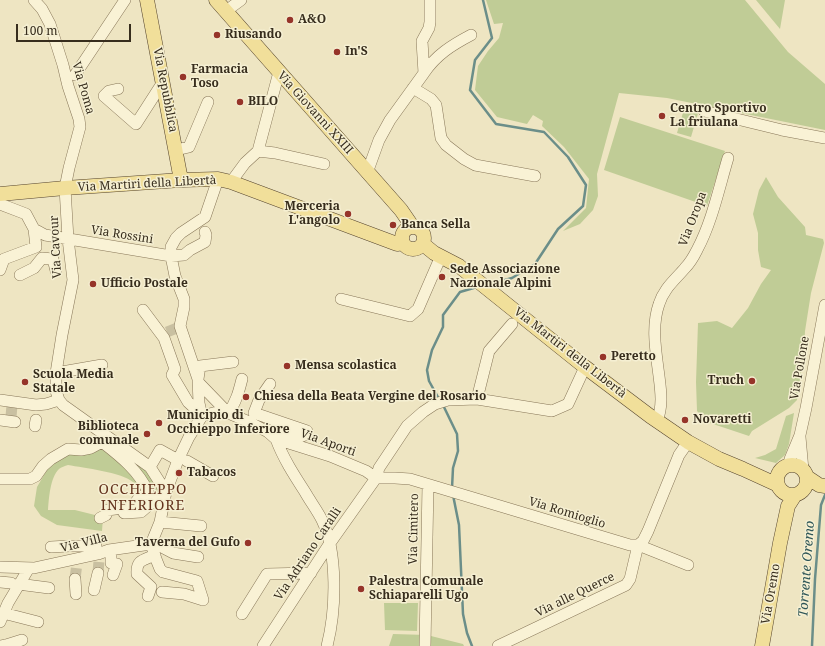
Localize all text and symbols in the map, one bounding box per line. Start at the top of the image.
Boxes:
place label: A&O [298,13,326,27]
marker: A&O [285,15,295,25]
scale bar [18,16,133,42]
text: 100 m [23,22,58,39]
place label: Riusando [225,28,282,42]
marker: Riusando [212,30,222,40]
place label: In'S [345,45,368,59]
street label: Via Repubblica [150,46,180,134]
marker: In'S [332,47,342,57]
street label: Via Poma [69,60,97,116]
place label: Farmacia Toso [191,63,248,91]
street label: Via Giovanni XXIII [274,69,356,157]
marker: Farmacia Toso [178,72,188,82]
place label: BILO [248,95,278,109]
marker: BILO [235,97,245,107]
place label: Centro Sportivo La friulana [670,102,767,130]
marker: Centro Sportivo La friulana [657,111,667,121]
street label: Via Martiri della Libertà [77,173,217,195]
street label: Via Oropa [676,190,710,248]
place label: Merceria L'angolo [285,200,340,228]
marker: Merceria L'angolo [343,209,353,219]
street label: Via Cavour [47,215,65,279]
place label: Banca Sella [401,218,470,232]
marker: Banca Sella [388,220,398,230]
street label: Via Rossini [90,223,154,247]
place label: Sede Associazione Nazionale Alpini [450,263,560,291]
marker: Sede Associazione Nazionale Alpini [437,272,447,282]
place label: Ufficio Postale [101,277,188,291]
marker: Ufficio Postale [88,279,98,289]
street label: Via Martiri della Libertà [511,305,629,401]
street label: Via Pollone [787,335,813,401]
place label: Peretto [611,350,656,364]
marker: Peretto [598,352,608,362]
place label: Mensa scolastica [295,359,397,373]
marker: Mensa scolastica [282,361,292,371]
place label: Scuola Media Statale [33,368,114,396]
place label: Truch [708,374,744,388]
marker: Truch [747,376,757,386]
marker: Scuola Media Statale [20,377,30,387]
place label: Chiesa della Beata Vergine del Rosario [254,390,486,404]
marker: Chiesa della Beata Vergine del Rosario [241,392,251,402]
place label: Municipio di Occhieppo Inferiore [167,409,290,437]
place label: Novaretti [693,413,751,427]
marker: Novaretti [680,415,690,425]
marker: Municipio di Occhieppo Inferiore [154,418,164,428]
place label: Biblioteca comunale [78,420,139,448]
street label: Via Aporti [298,426,358,460]
marker: Biblioteca comunale [142,429,152,439]
place label: Tabacos [187,466,236,480]
marker: Tabacos [174,468,184,478]
district label: OCCHIEPPO INFERIORE [99,482,187,514]
street label: Via Cimitero [406,493,422,565]
street label: Via Romioglio [527,494,607,532]
street label: Via Adriano Caralli [272,505,344,603]
water label: Torrente Oremo [796,520,818,618]
street label: Via Villa [59,530,109,556]
place label: Taverna del Gufo [135,536,240,550]
marker: Taverna del Gufo [243,538,253,548]
street label: Via Oremo [759,563,783,625]
street label: Via alle Querce [533,570,617,620]
place label: Palestra Comunale Schiaparelli Ugo [369,575,483,603]
marker: Palestra Comunale Schiaparelli Ugo [356,584,366,594]

